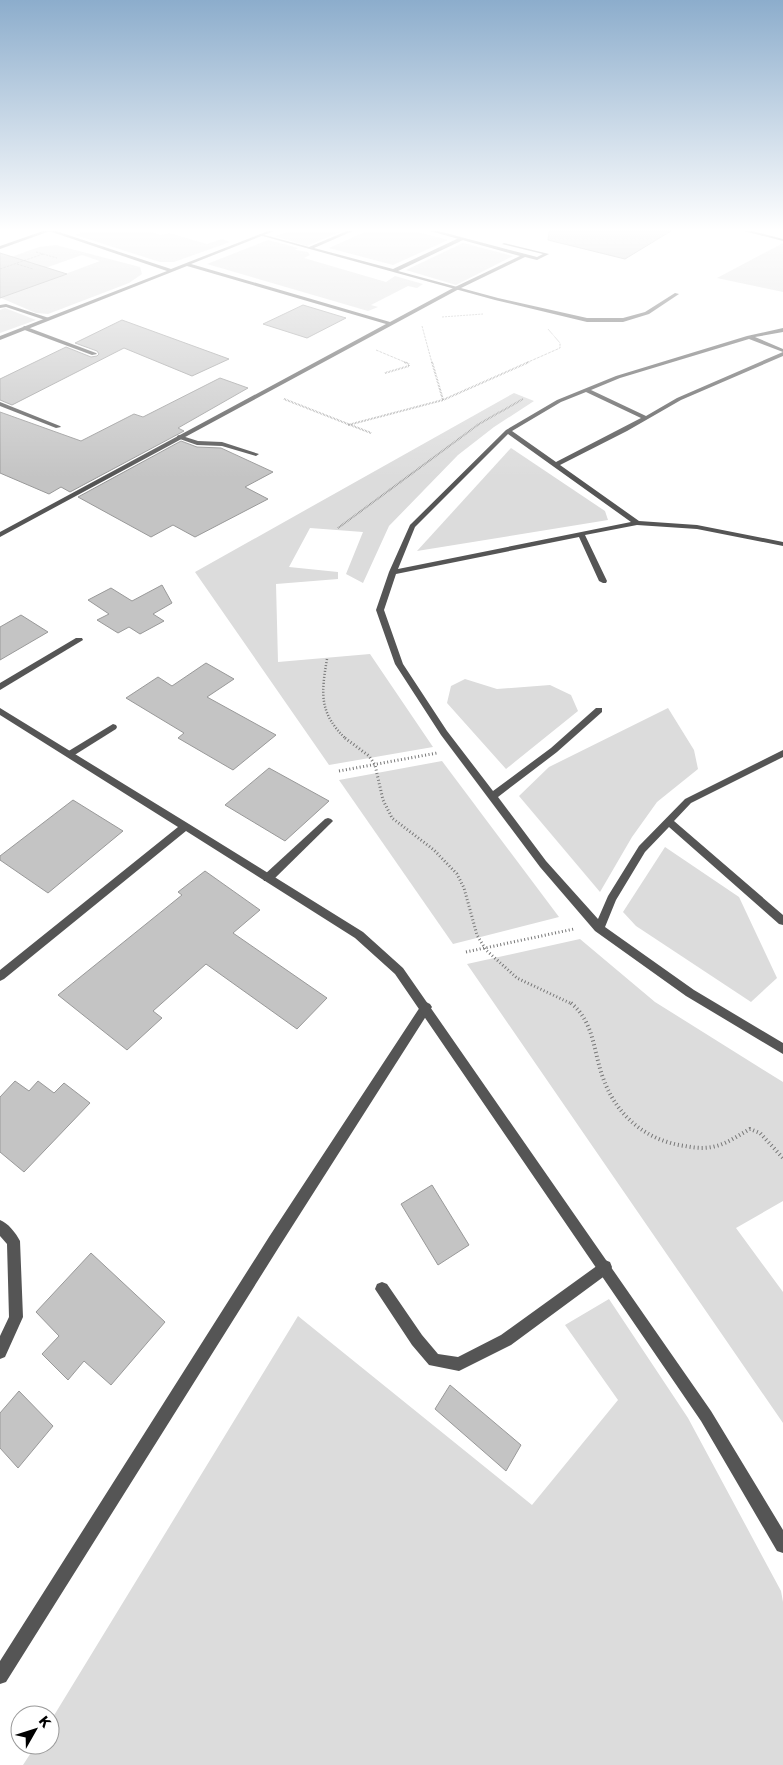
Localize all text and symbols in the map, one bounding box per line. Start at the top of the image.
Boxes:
north arrow [10,1705,60,1755]
text: K [36,1712,55,1731]

